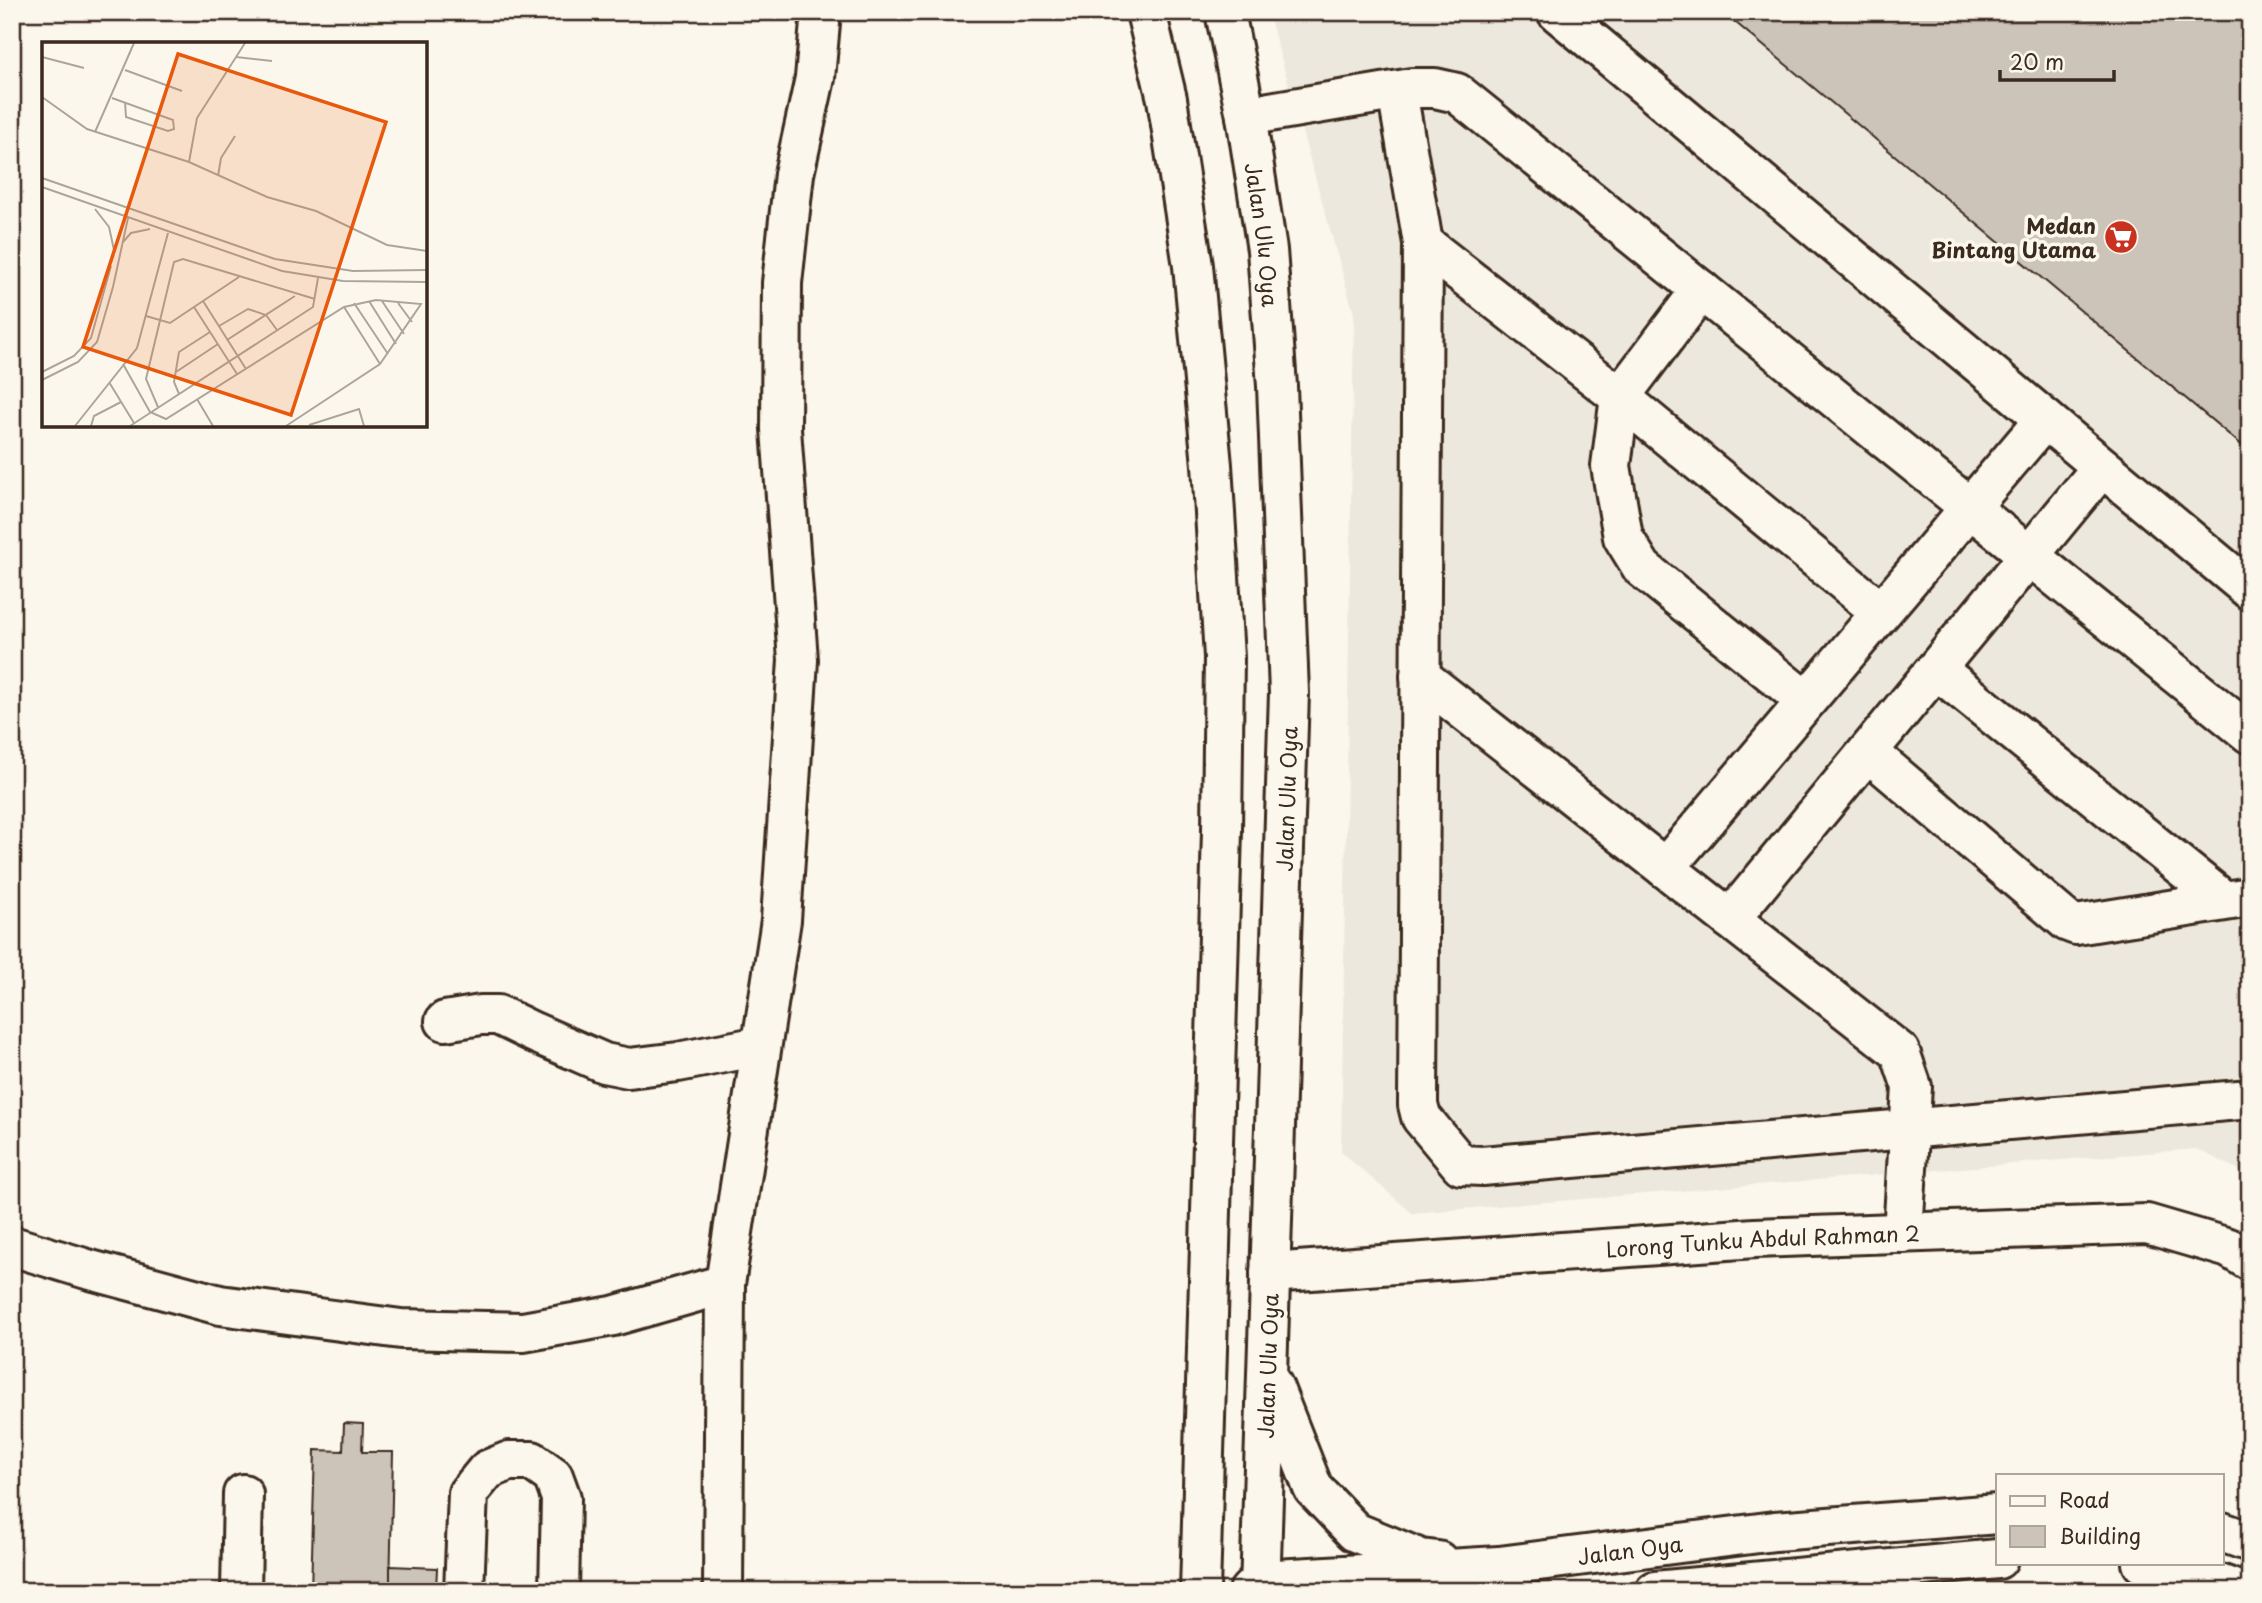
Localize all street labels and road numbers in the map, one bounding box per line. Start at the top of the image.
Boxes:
street label: Jalan Ulu Oya [1238,160,1287,309]
street label: Jalan Ulu Oya [1267,725,1305,872]
street label: Lorong Tunku Abdul Rahman 2 [1605,1216,1920,1265]
street label: Jalan Ulu Oya [1248,1292,1286,1439]
street label: Jalan Oya [1576,1527,1685,1572]

